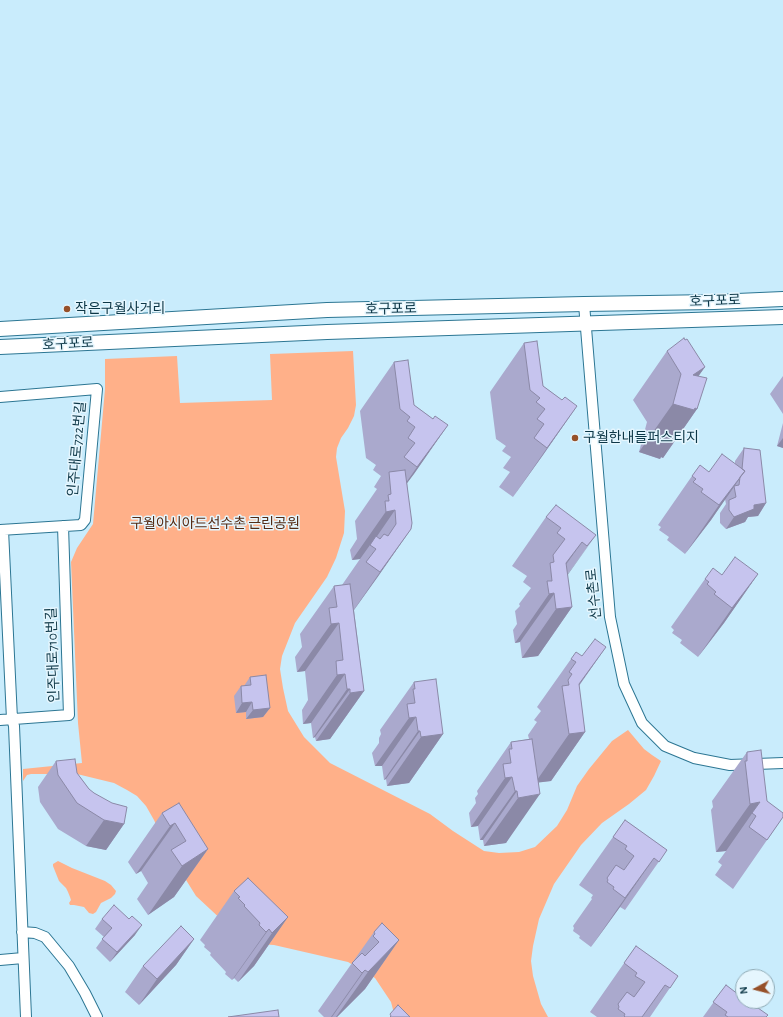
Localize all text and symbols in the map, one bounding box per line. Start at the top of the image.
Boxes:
street label: 호구포로 [689,292,741,310]
street label: 호구포로 [365,300,417,318]
place label: 작은구월사거리 [75,301,165,317]
marker: 작은구월사거리 [62,304,72,314]
street label: 호구포로 [42,334,94,354]
street label: 인주대로722번길 [64,401,90,497]
place label: 구월한내들퍼스티지 [583,430,699,446]
marker: 구월한내들퍼스티지 [570,433,580,443]
park label: 구월아시아드선수촌 근린공원 [130,516,300,532]
street label: 선수촌로 [583,568,605,620]
street label: 인주대로710번길 [43,607,63,703]
north arrow [735,969,775,1009]
text: N [738,986,750,995]

